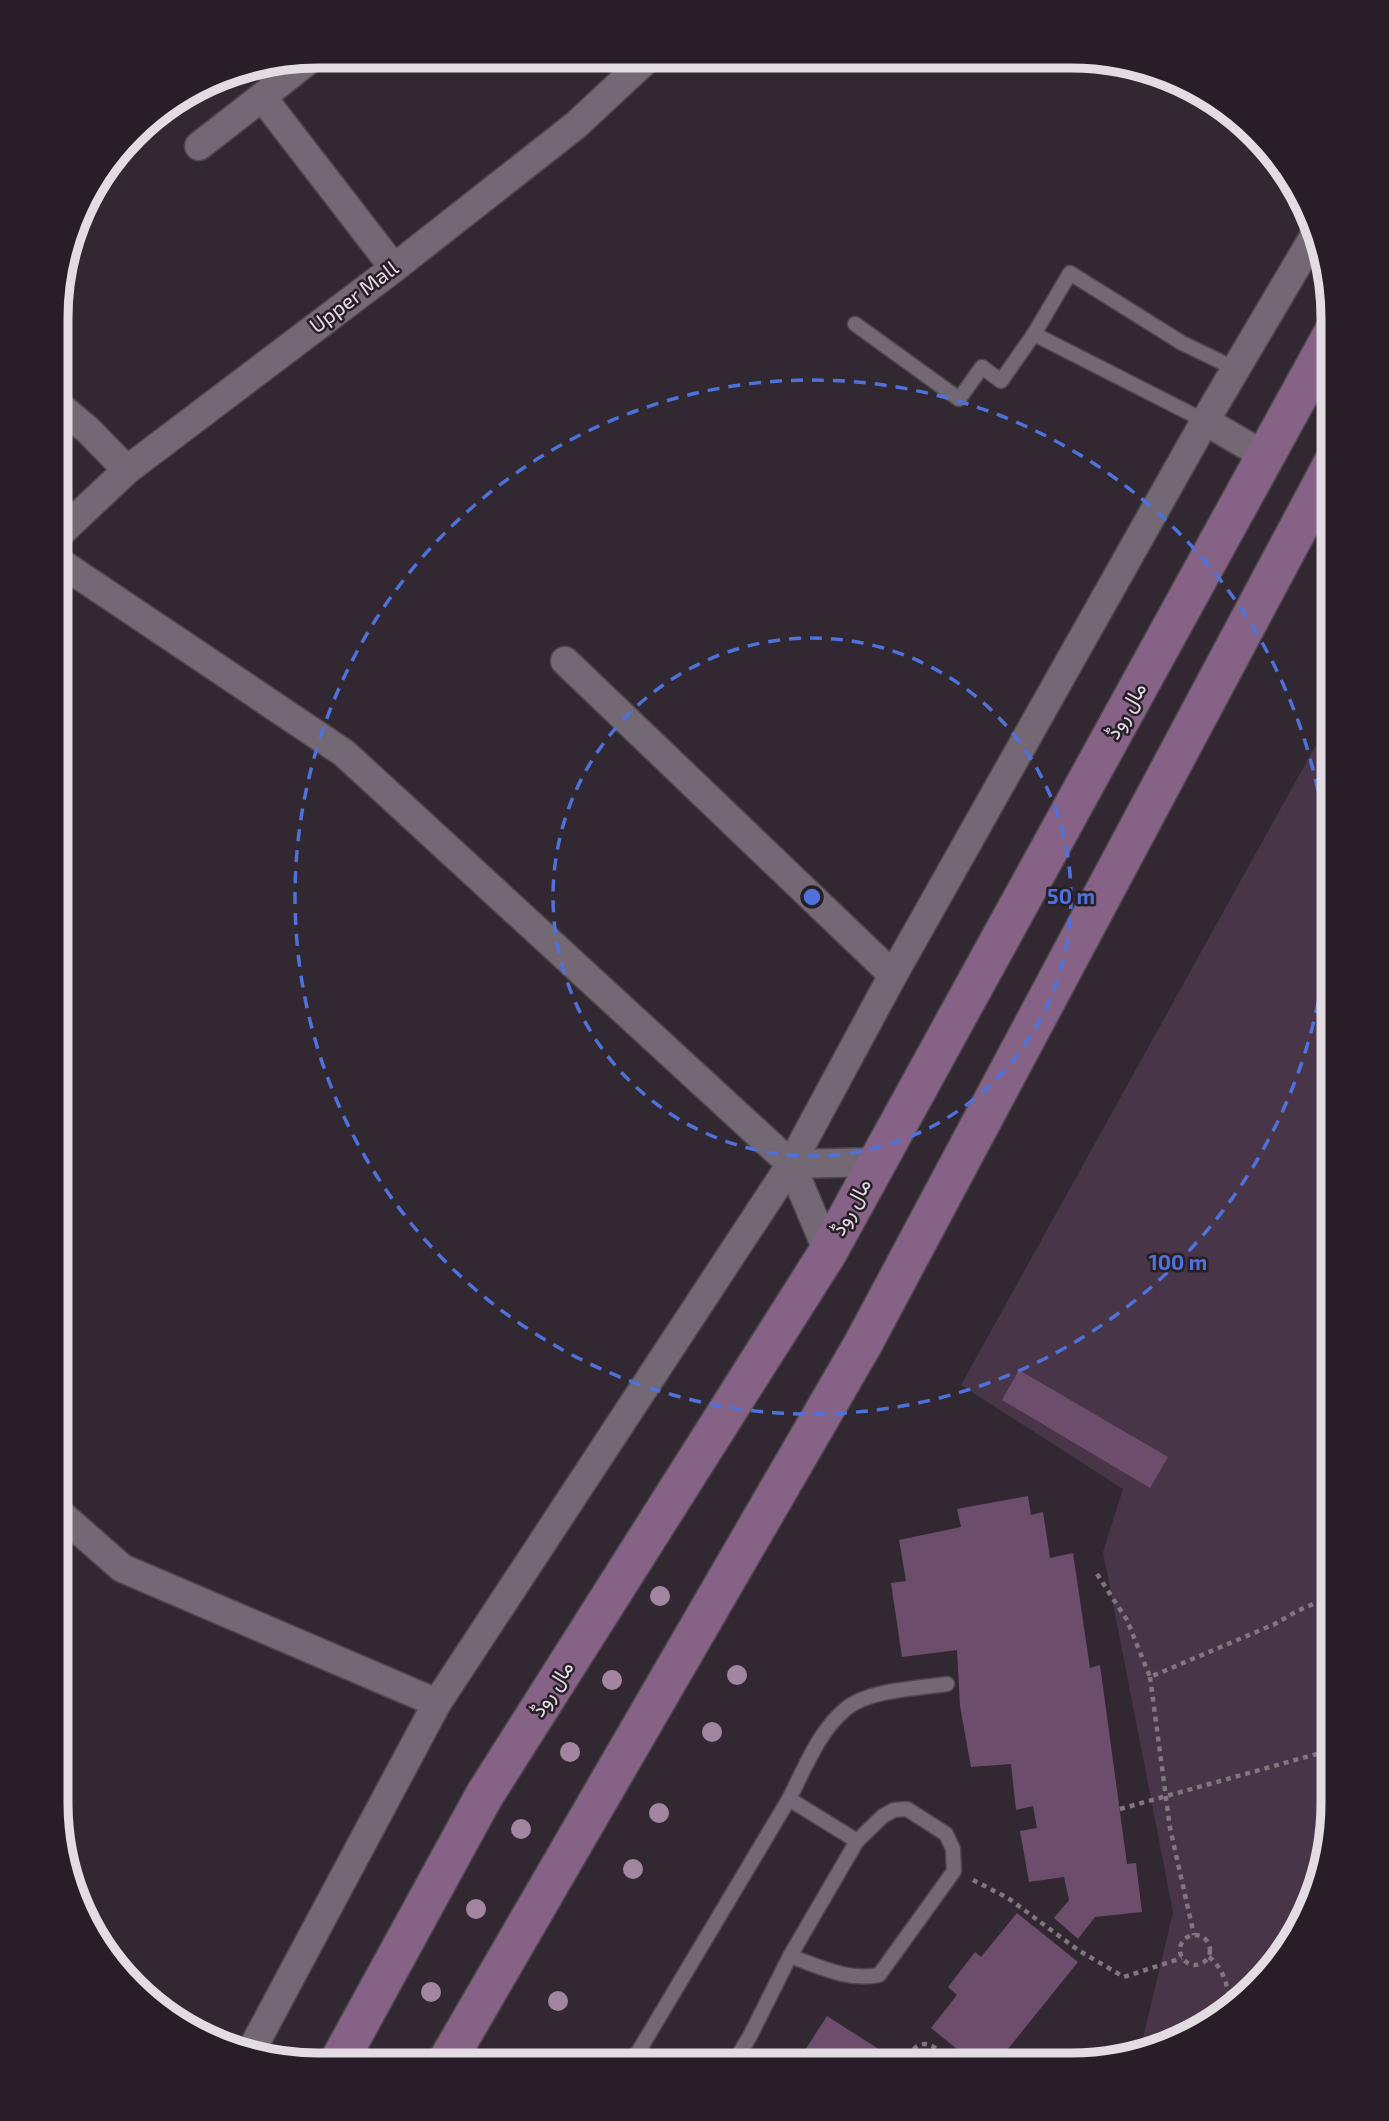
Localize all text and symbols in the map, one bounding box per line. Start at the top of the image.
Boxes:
street label: Upper Mall [304,254,403,337]
street label: مال روڈ [1099,678,1152,744]
text: 50 m [1047,883,1095,908]
centre of rings [800,885,824,909]
street label: مال روڈ [824,1173,877,1240]
text: 100 m [1149,1249,1207,1274]
street label: مال روڈ [524,1656,579,1722]

